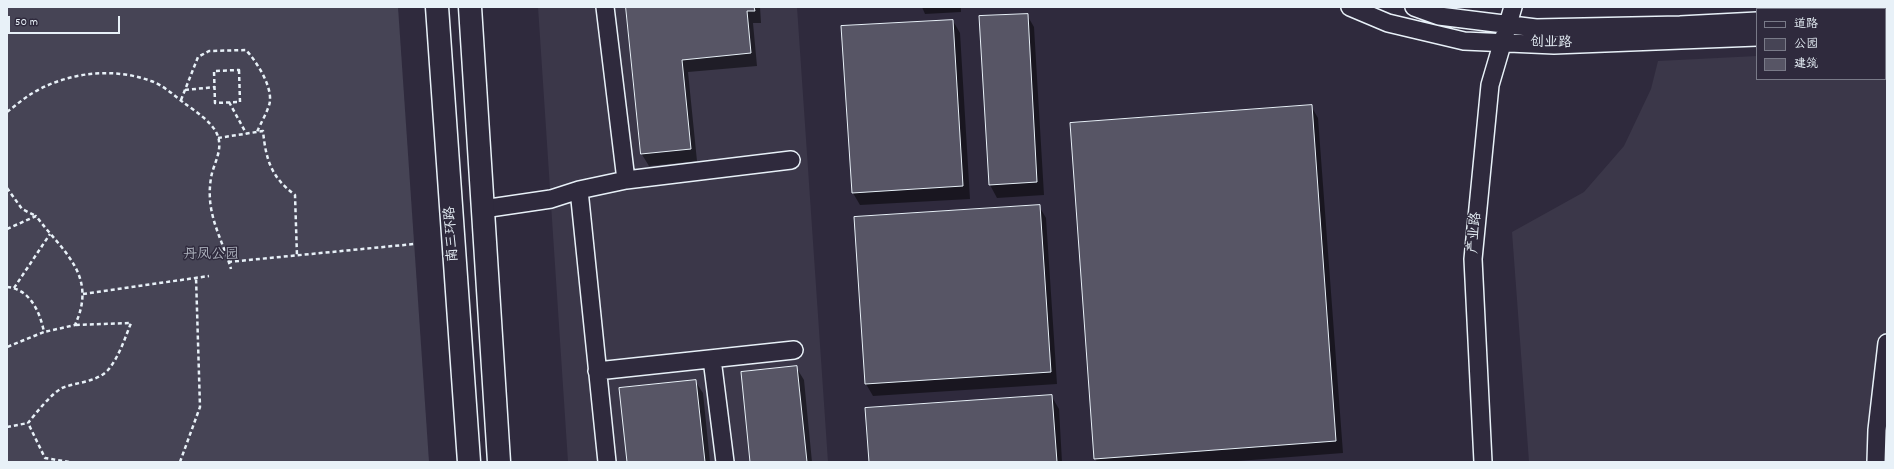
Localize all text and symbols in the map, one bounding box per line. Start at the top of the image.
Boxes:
scale bar [10,8,122,34]
legend [1756,8,1886,80]
text: 50 m [15,14,38,31]
text: 道路 [1794,16,1818,33]
street label: 创业路 [1530,35,1572,53]
text: 公园 [1794,36,1818,53]
text: 建筑 [1794,56,1818,73]
street label: 南三环路 [443,205,463,263]
street label: 产业路 [1466,211,1486,255]
park label: 丹凤公园 [183,248,239,264]

